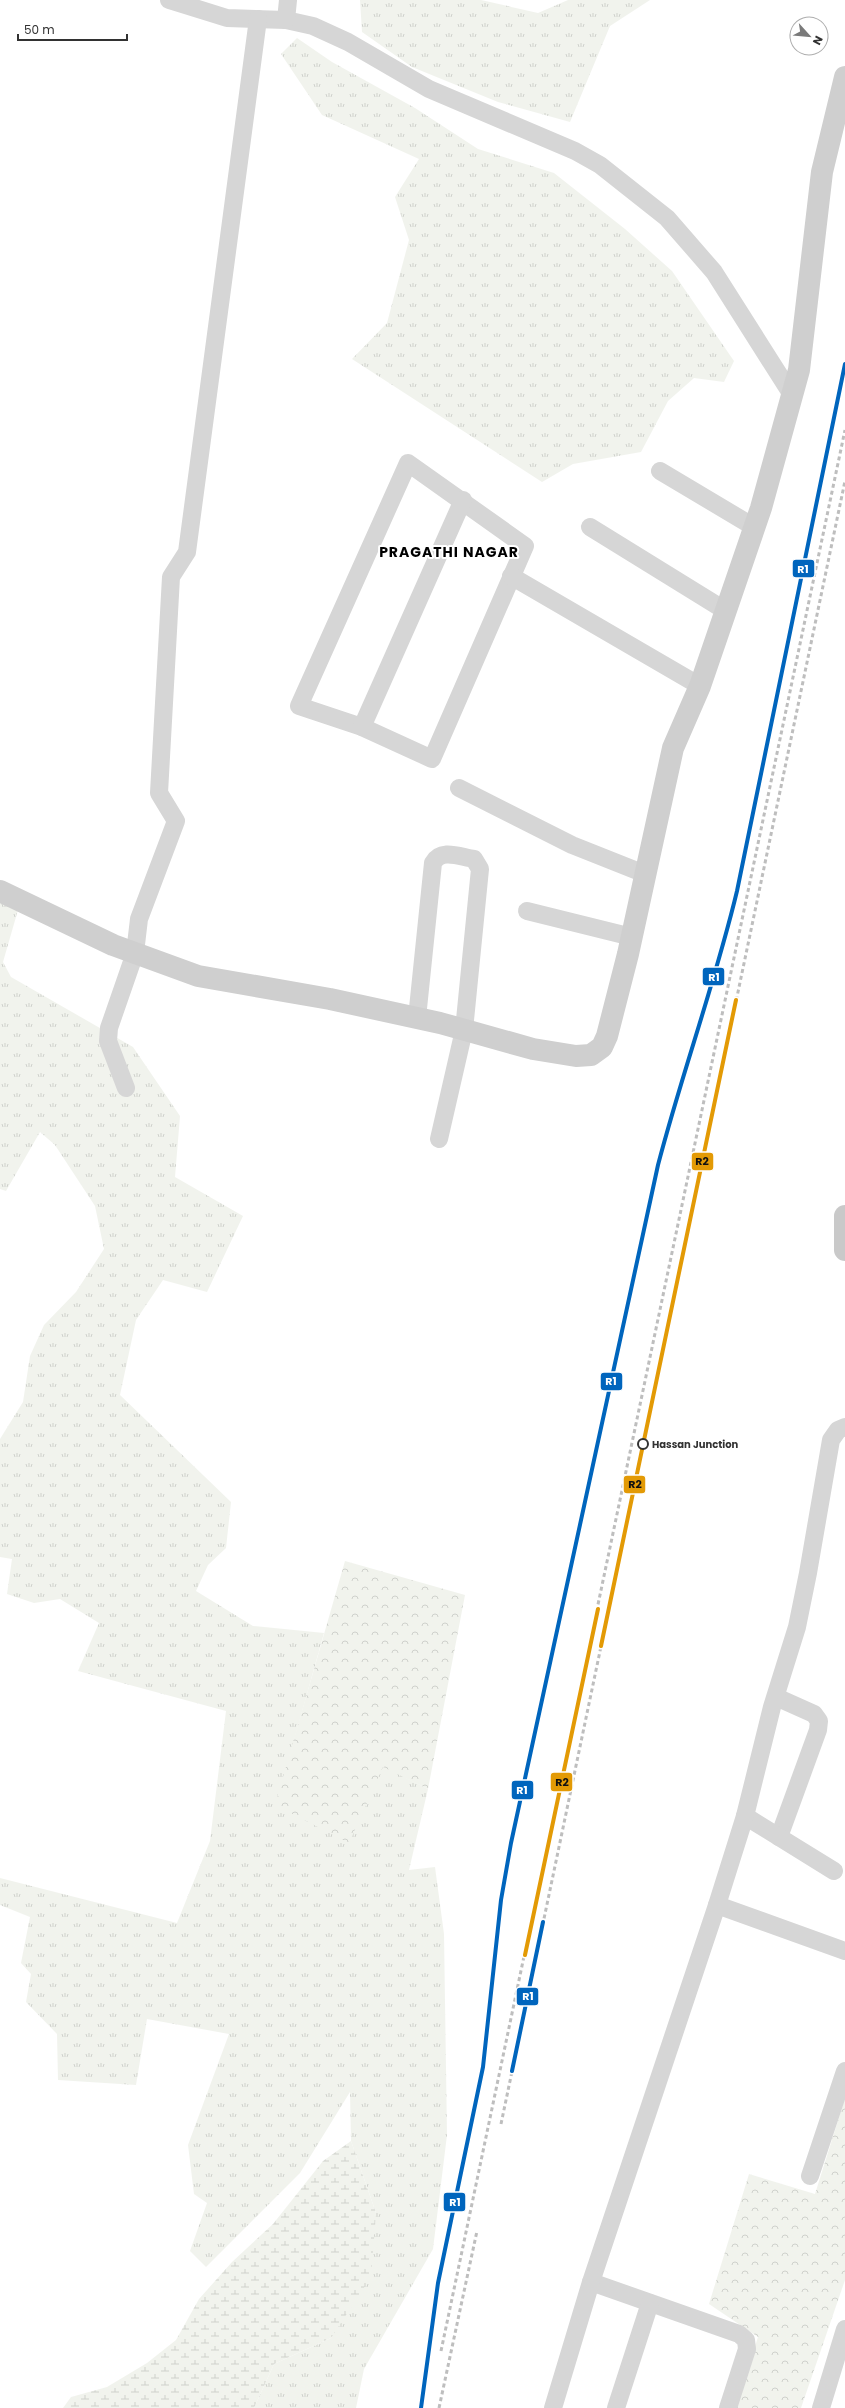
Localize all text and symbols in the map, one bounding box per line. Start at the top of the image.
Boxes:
scale bar [18,16,127,42]
north arrow [789,16,829,56]
text: 50 m [24,21,55,38]
text: N [809,33,827,48]
district label: PRAGATHI NAGAR [379,542,519,562]
line badge: R1 [792,559,815,578]
text: R1 [797,561,809,577]
line badge: R1 [702,967,725,986]
text: R1 [708,969,720,985]
line badge: R2 [691,1152,714,1171]
text: R2 [695,1153,709,1169]
line badge: R1 [600,1372,623,1391]
text: R1 [605,1373,617,1389]
place label: Hassan Junction [652,1437,739,1452]
marker: Hassan Junction [637,1438,649,1450]
line badge: R2 [623,1475,646,1494]
text: R2 [628,1476,642,1492]
line badge: R2 [550,1772,573,1792]
text: R2 [555,1774,569,1790]
line badge: R1 [511,1780,534,1800]
text: R1 [516,1782,528,1798]
line badge: R1 [516,1987,539,2006]
text: R1 [522,1988,534,2004]
line badge: R1 [443,2192,466,2212]
text: R1 [449,2194,461,2210]

